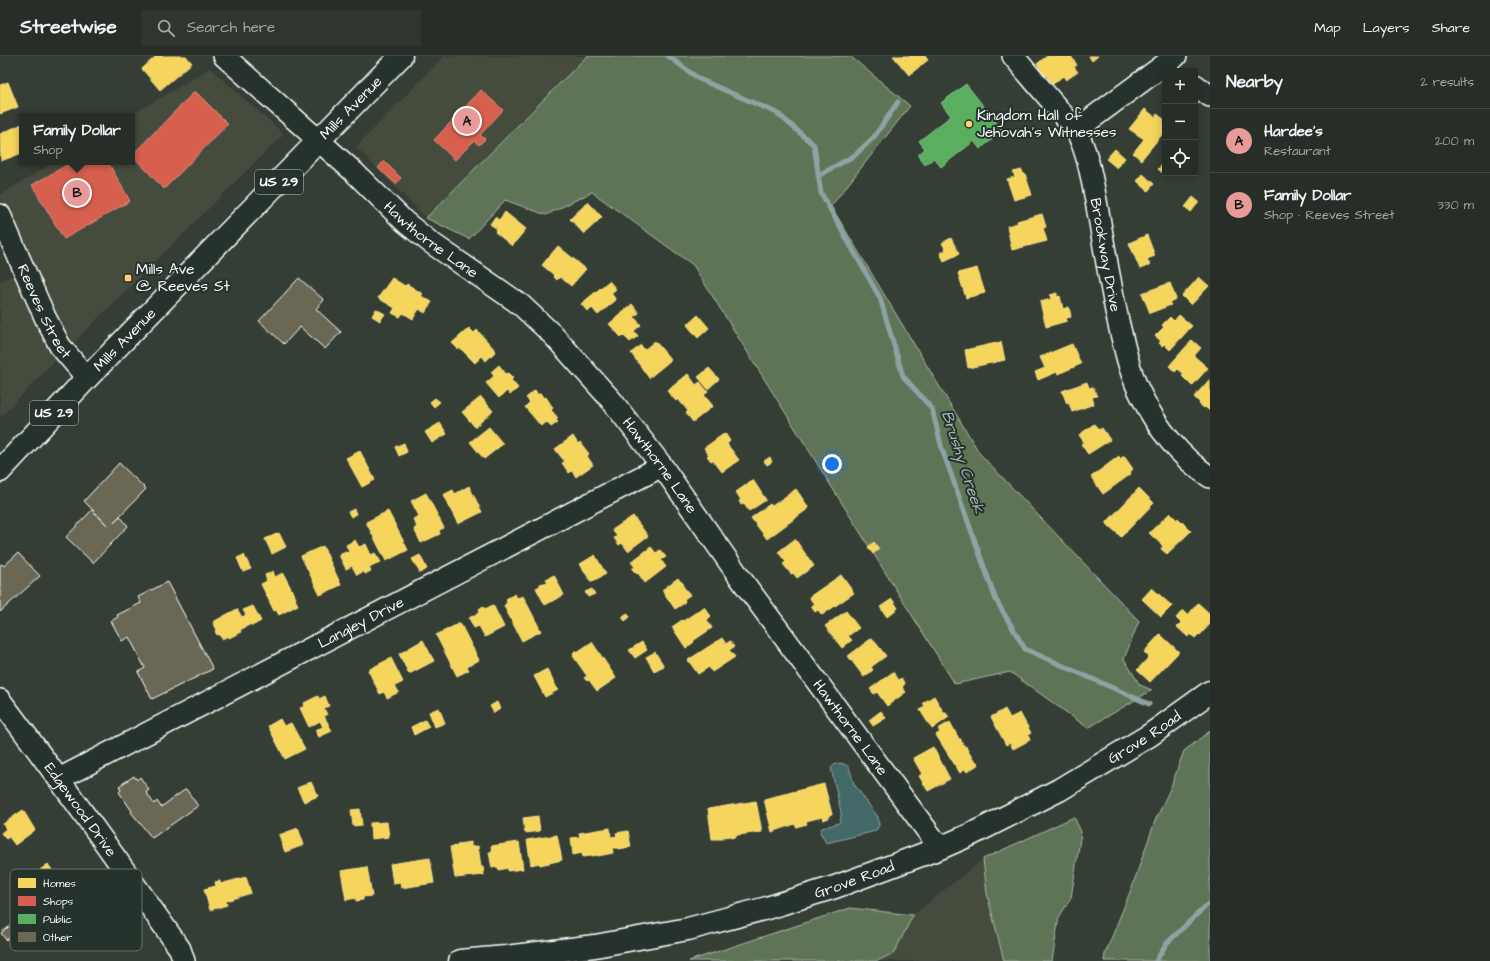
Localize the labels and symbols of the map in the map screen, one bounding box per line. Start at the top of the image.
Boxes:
street label: Mills Avenue [315,71,387,144]
place label: Kingdom Hall of Jehovah’s Witnesses [977,105,1117,143]
pin: A [454,106,480,136]
marker: Kingdom Hall of Jehovah’s Witnesses [964,119,974,129]
road number: US 29 [255,170,303,194]
pin: B [64,178,90,208]
street label: Hawthorne Lane [379,196,482,283]
street label: Brookway Drive [1085,196,1126,314]
place label: Mills Ave @ Reeves St [136,259,230,297]
street label: Reeves Street [12,261,77,363]
marker: Mills Ave @ Reeves St [123,273,133,283]
street label: Mills Avenue [88,303,161,376]
road number: US 29 [30,401,78,425]
water label: Brushy Creek [935,408,990,518]
street label: Hawthorne Lane [618,413,702,517]
your location [822,454,842,474]
street label: Langley Drive [314,591,407,653]
street label: Hawthorne Lane [808,675,893,779]
street label: Grove Road [1104,706,1185,769]
street label: Edgewood Drive [40,758,122,861]
street label: Grove Road [812,855,897,903]
legend [10,869,142,951]
text: Homes [43,876,76,891]
text: Shops [43,894,74,909]
text: Public [43,912,72,927]
text: Other [43,930,72,945]

